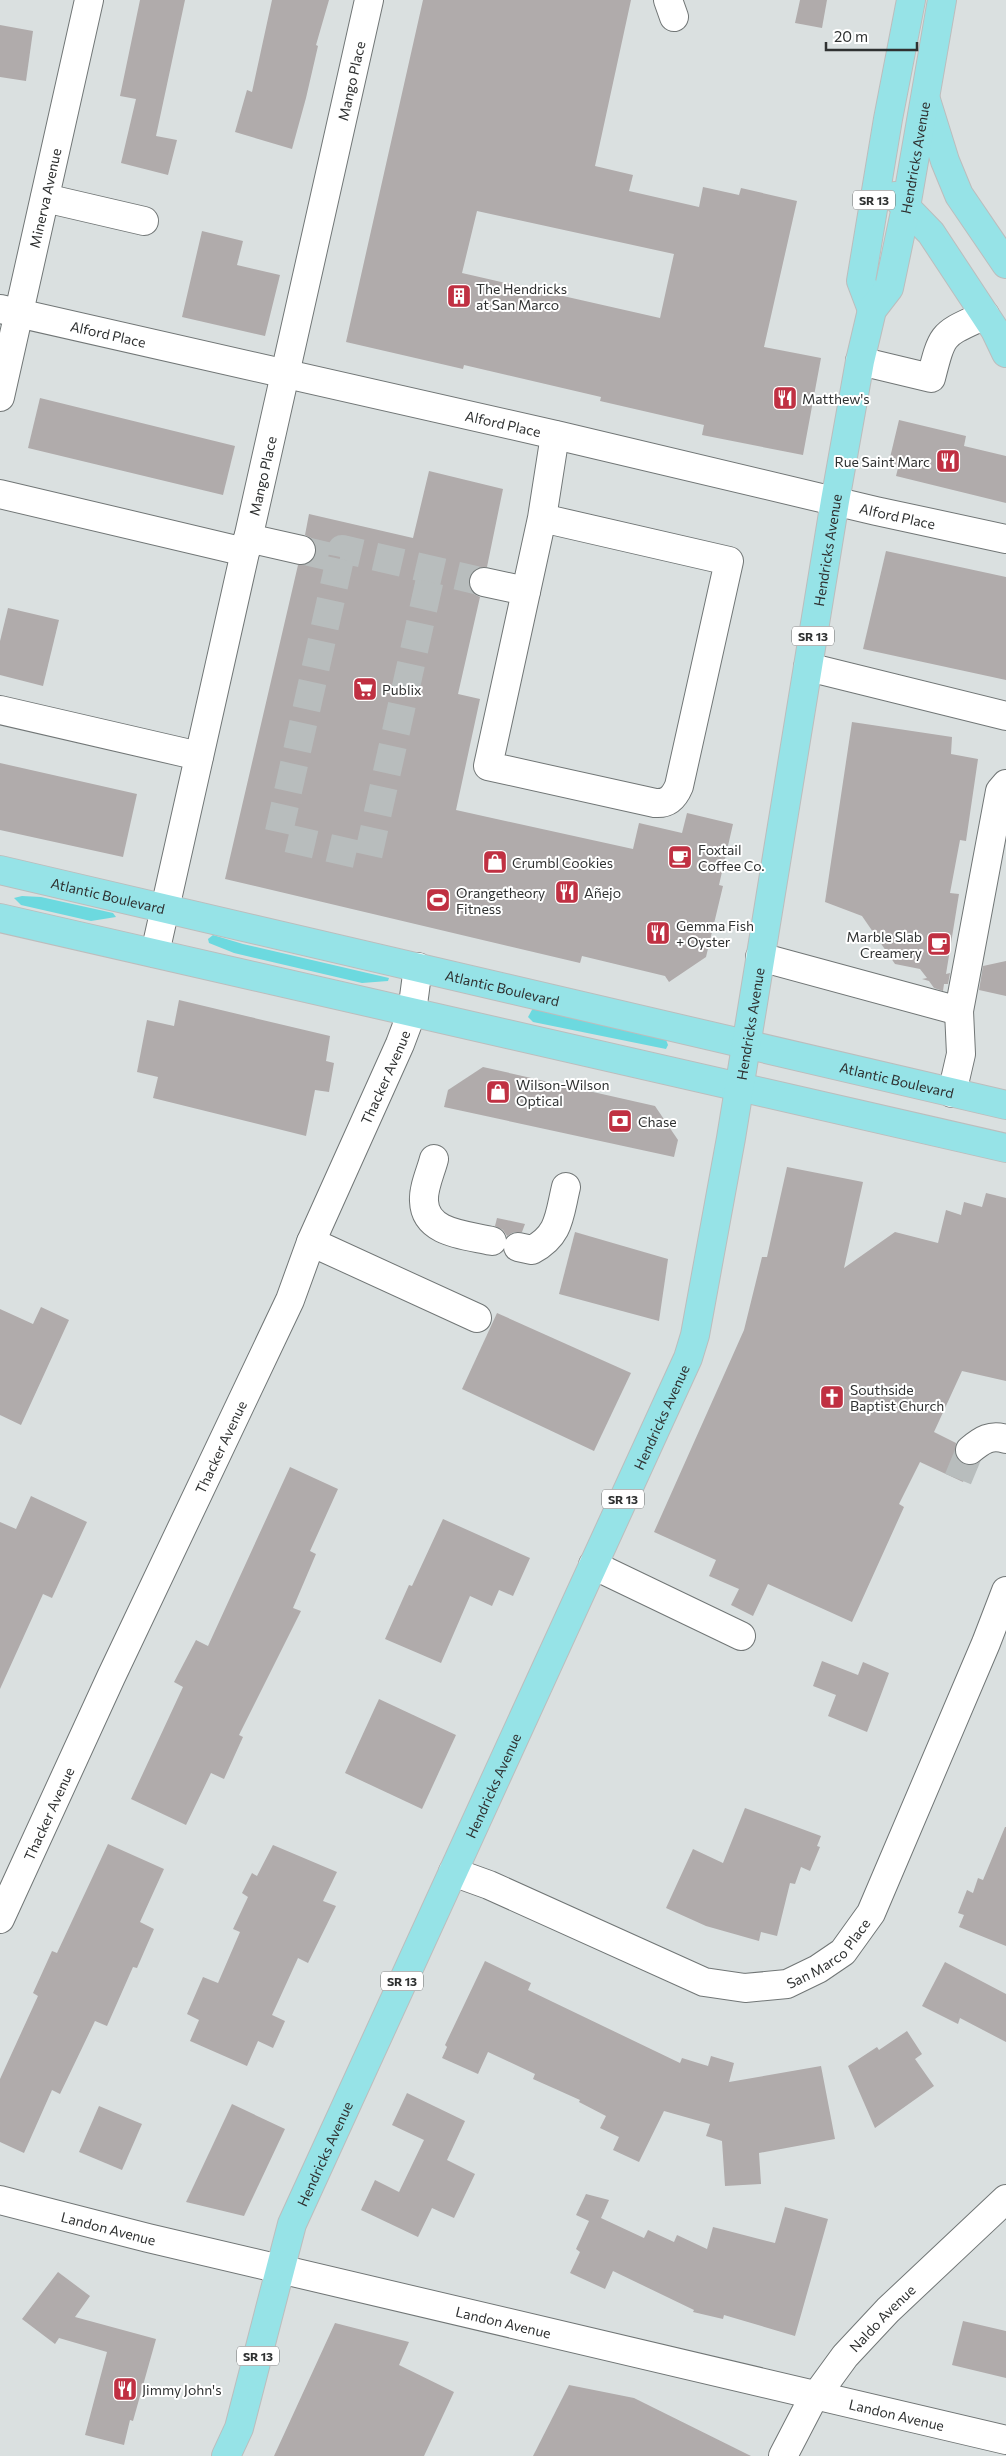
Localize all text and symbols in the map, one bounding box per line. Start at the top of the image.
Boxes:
scale bar [826,20,917,52]
text: 20 m [834,27,868,45]
street label: Mango Place [334,39,368,122]
street label: Hendricks Avenue [896,100,933,215]
street label: Minerva Avenue [25,146,64,249]
road number: SR 13 [853,190,895,210]
place label: The Hendricks at San Marco [476,280,567,313]
building icon: The Hendricks at San Marco [446,283,472,309]
street label: Alford Place [69,317,148,350]
restaurant icon: Matthew's [772,385,798,411]
place label: Matthew's [802,390,870,407]
street label: Alford Place [464,406,543,440]
street label: Mango Place [245,434,279,517]
restaurant icon: Rue Saint Marc [935,448,961,474]
place label: Rue Saint Marc [834,453,930,470]
street label: Hendricks Avenue [809,492,845,607]
street label: Alford Place [858,499,937,532]
road number: SR 13 [792,626,834,646]
supermarket icon: Publix [352,676,378,702]
place label: Publix [382,681,422,698]
place label: Foxtail Coffee Co. [698,841,765,874]
cafe icon: Foxtail Coffee Co. [667,844,693,870]
shop icon: Crumbl Cookies [482,849,508,875]
place label: Crumbl Cookies [512,854,613,871]
street label: Atlantic Boulevard [49,874,167,917]
restaurant icon: Añejo [554,879,580,905]
place label: Orangetheory Fitness [456,884,545,917]
place label: Añejo [584,884,621,901]
sports icon: Orangetheory Fitness [425,887,451,913]
place label: Gemma Fish + Oyster [676,917,754,950]
restaurant icon: Gemma Fish + Oyster [645,920,671,946]
place label: Marble Slab Creamery [847,928,922,961]
cafe icon: Marble Slab Creamery [926,931,952,957]
street label: Atlantic Boulevard [444,966,561,1009]
street label: Hendricks Avenue [732,966,767,1081]
street label: Thacker Avenue [357,1028,413,1127]
street label: Atlantic Boulevard [838,1058,956,1101]
place label: Wilson-Wilson Optical [516,1076,610,1109]
shop icon: Wilson-Wilson Optical [485,1079,511,1105]
bank icon: Chase [607,1108,633,1134]
place label: Chase [638,1113,677,1130]
street label: Hendricks Avenue [630,1362,692,1472]
place label: Southside Baptist Church [850,1381,944,1414]
church icon: Southside Baptist Church [819,1384,845,1410]
street label: Thacker Avenue [191,1398,250,1496]
road number: SR 13 [602,1490,644,1508]
street label: Hendricks Avenue [461,1730,524,1840]
street label: Thacker Avenue [20,1764,77,1863]
street label: San Marco Place [783,1915,873,1992]
road number: SR 13 [381,1972,423,1990]
street label: Hendricks Avenue [293,2098,356,2209]
street label: Landon Avenue [59,2208,158,2248]
street label: Naldo Avenue [845,2281,918,2355]
street label: Landon Avenue [454,2302,553,2341]
road number: SR 13 [237,2346,279,2366]
restaurant icon: Jimmy John's [112,2376,138,2402]
place label: Jimmy John's [142,2381,222,2398]
street label: Landon Avenue [847,2395,946,2434]

